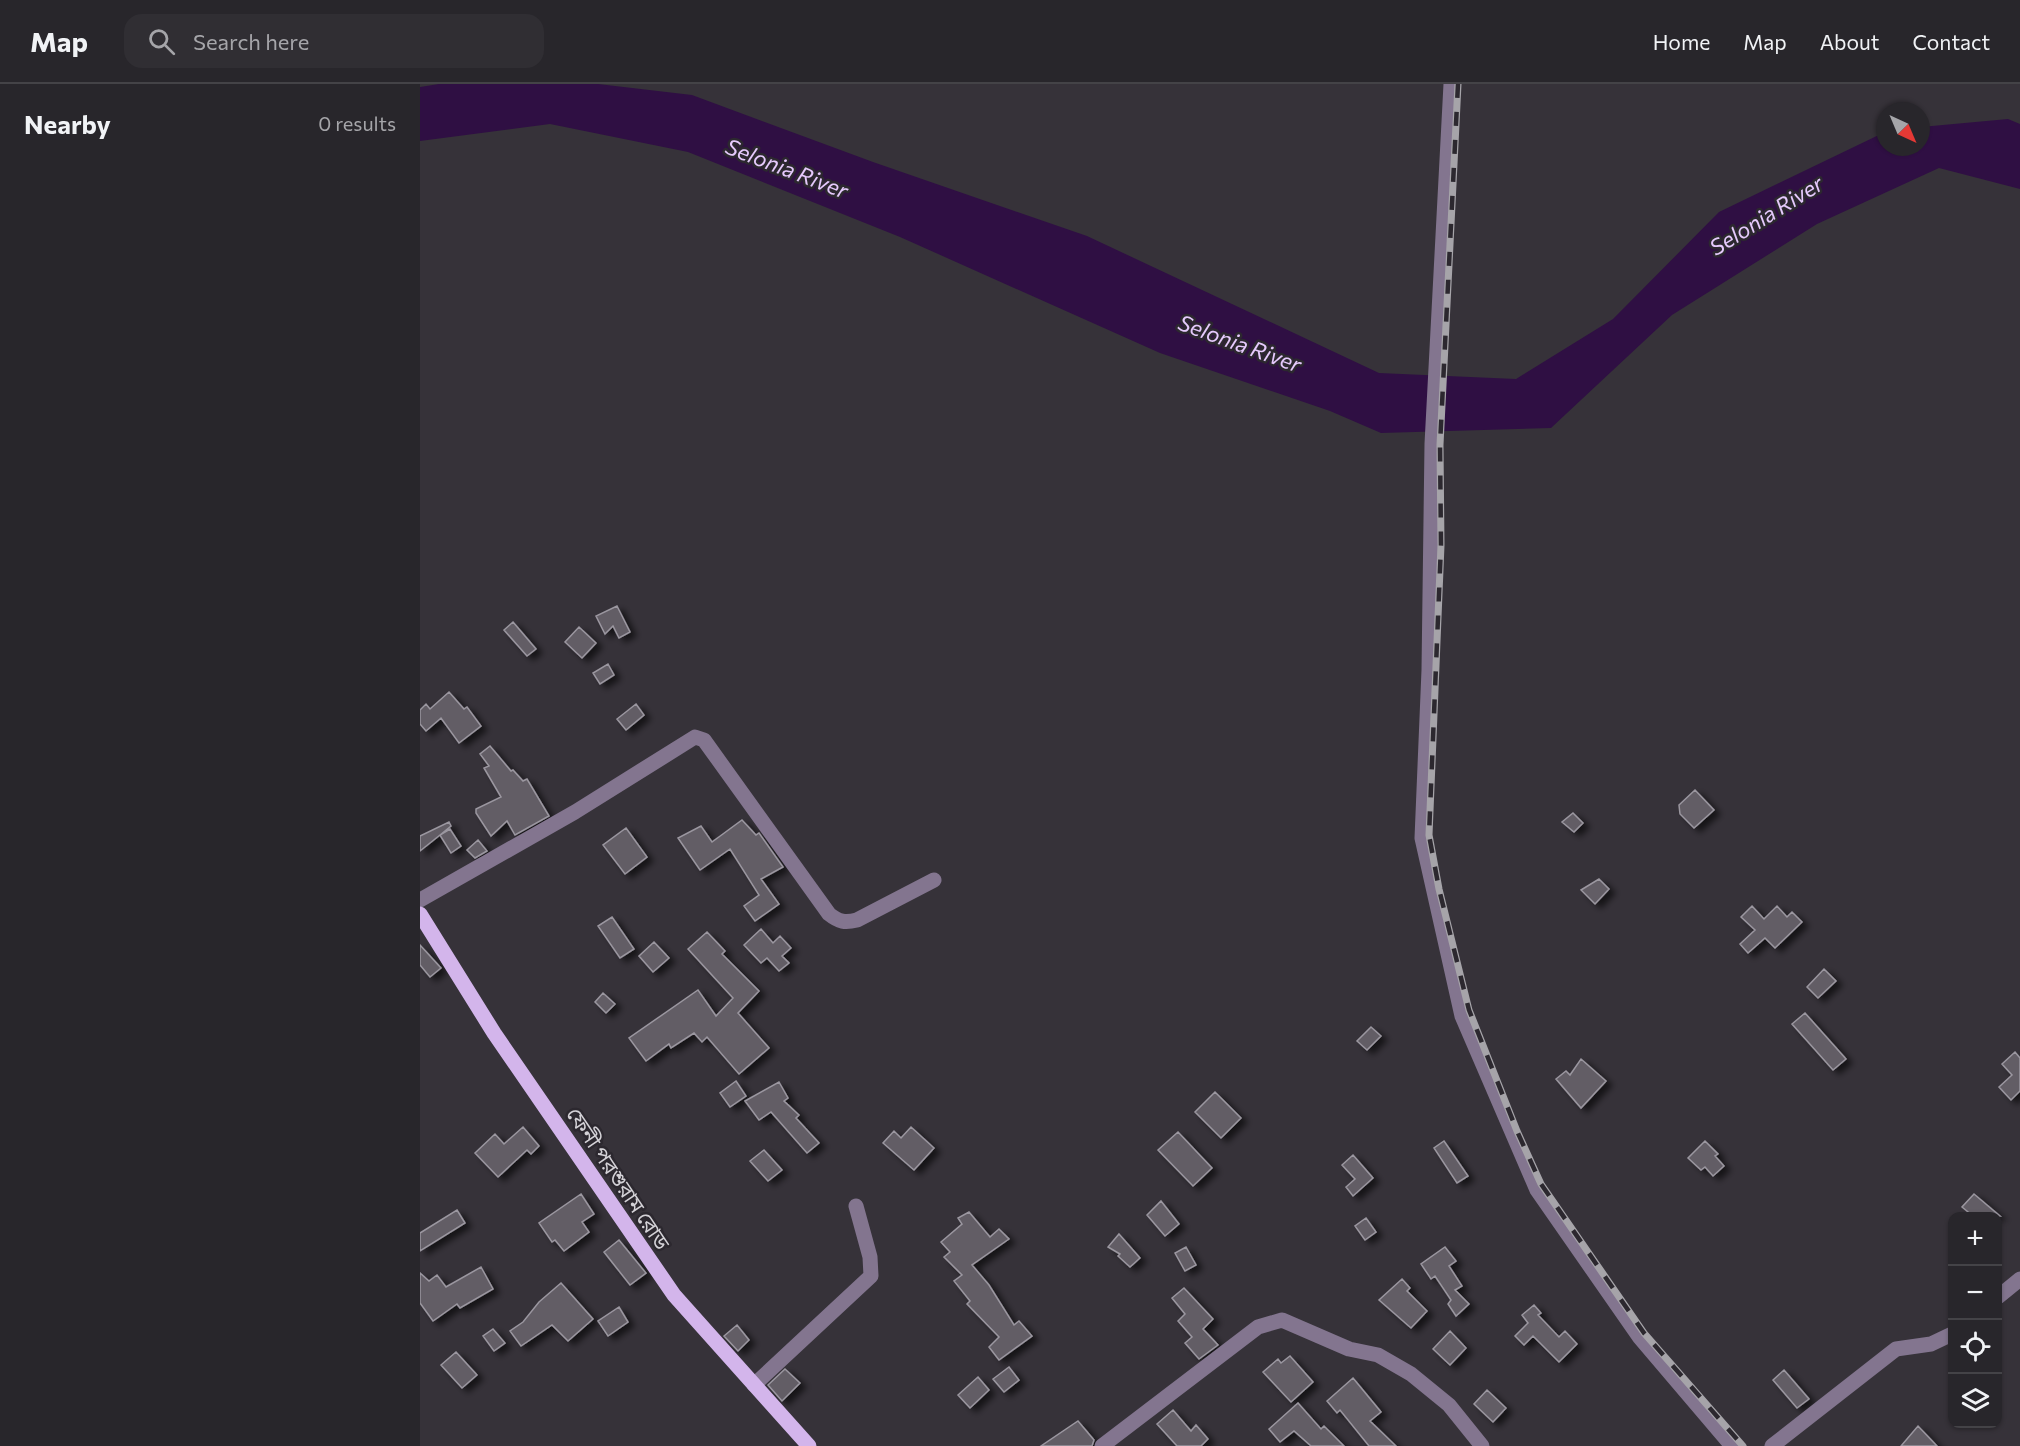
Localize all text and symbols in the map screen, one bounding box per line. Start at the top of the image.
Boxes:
search box [124,14,544,68]
text: Map [30,24,88,58]
icon: search [145,25,178,58]
text: Search here [193,28,309,55]
text: Home [1653,29,1710,54]
text: Map [1743,29,1787,54]
text: About [1820,29,1879,54]
text: Contact [1912,29,1990,54]
north arrow [1876,102,1930,156]
text: Nearby [24,108,111,139]
text: 0 results [318,111,396,135]
water label: Selonia River [722,132,853,204]
water label: Selonia River [1704,169,1829,261]
water label: Selonia River [1175,308,1306,378]
street label: ফেনী পরশুরাম রোড [562,1102,676,1255]
map controls [1948,1212,2002,1428]
button: + [1948,1212,2002,1266]
button: − [1948,1266,2002,1320]
button: locate [1948,1320,2002,1374]
button: layers [1948,1374,2002,1428]

